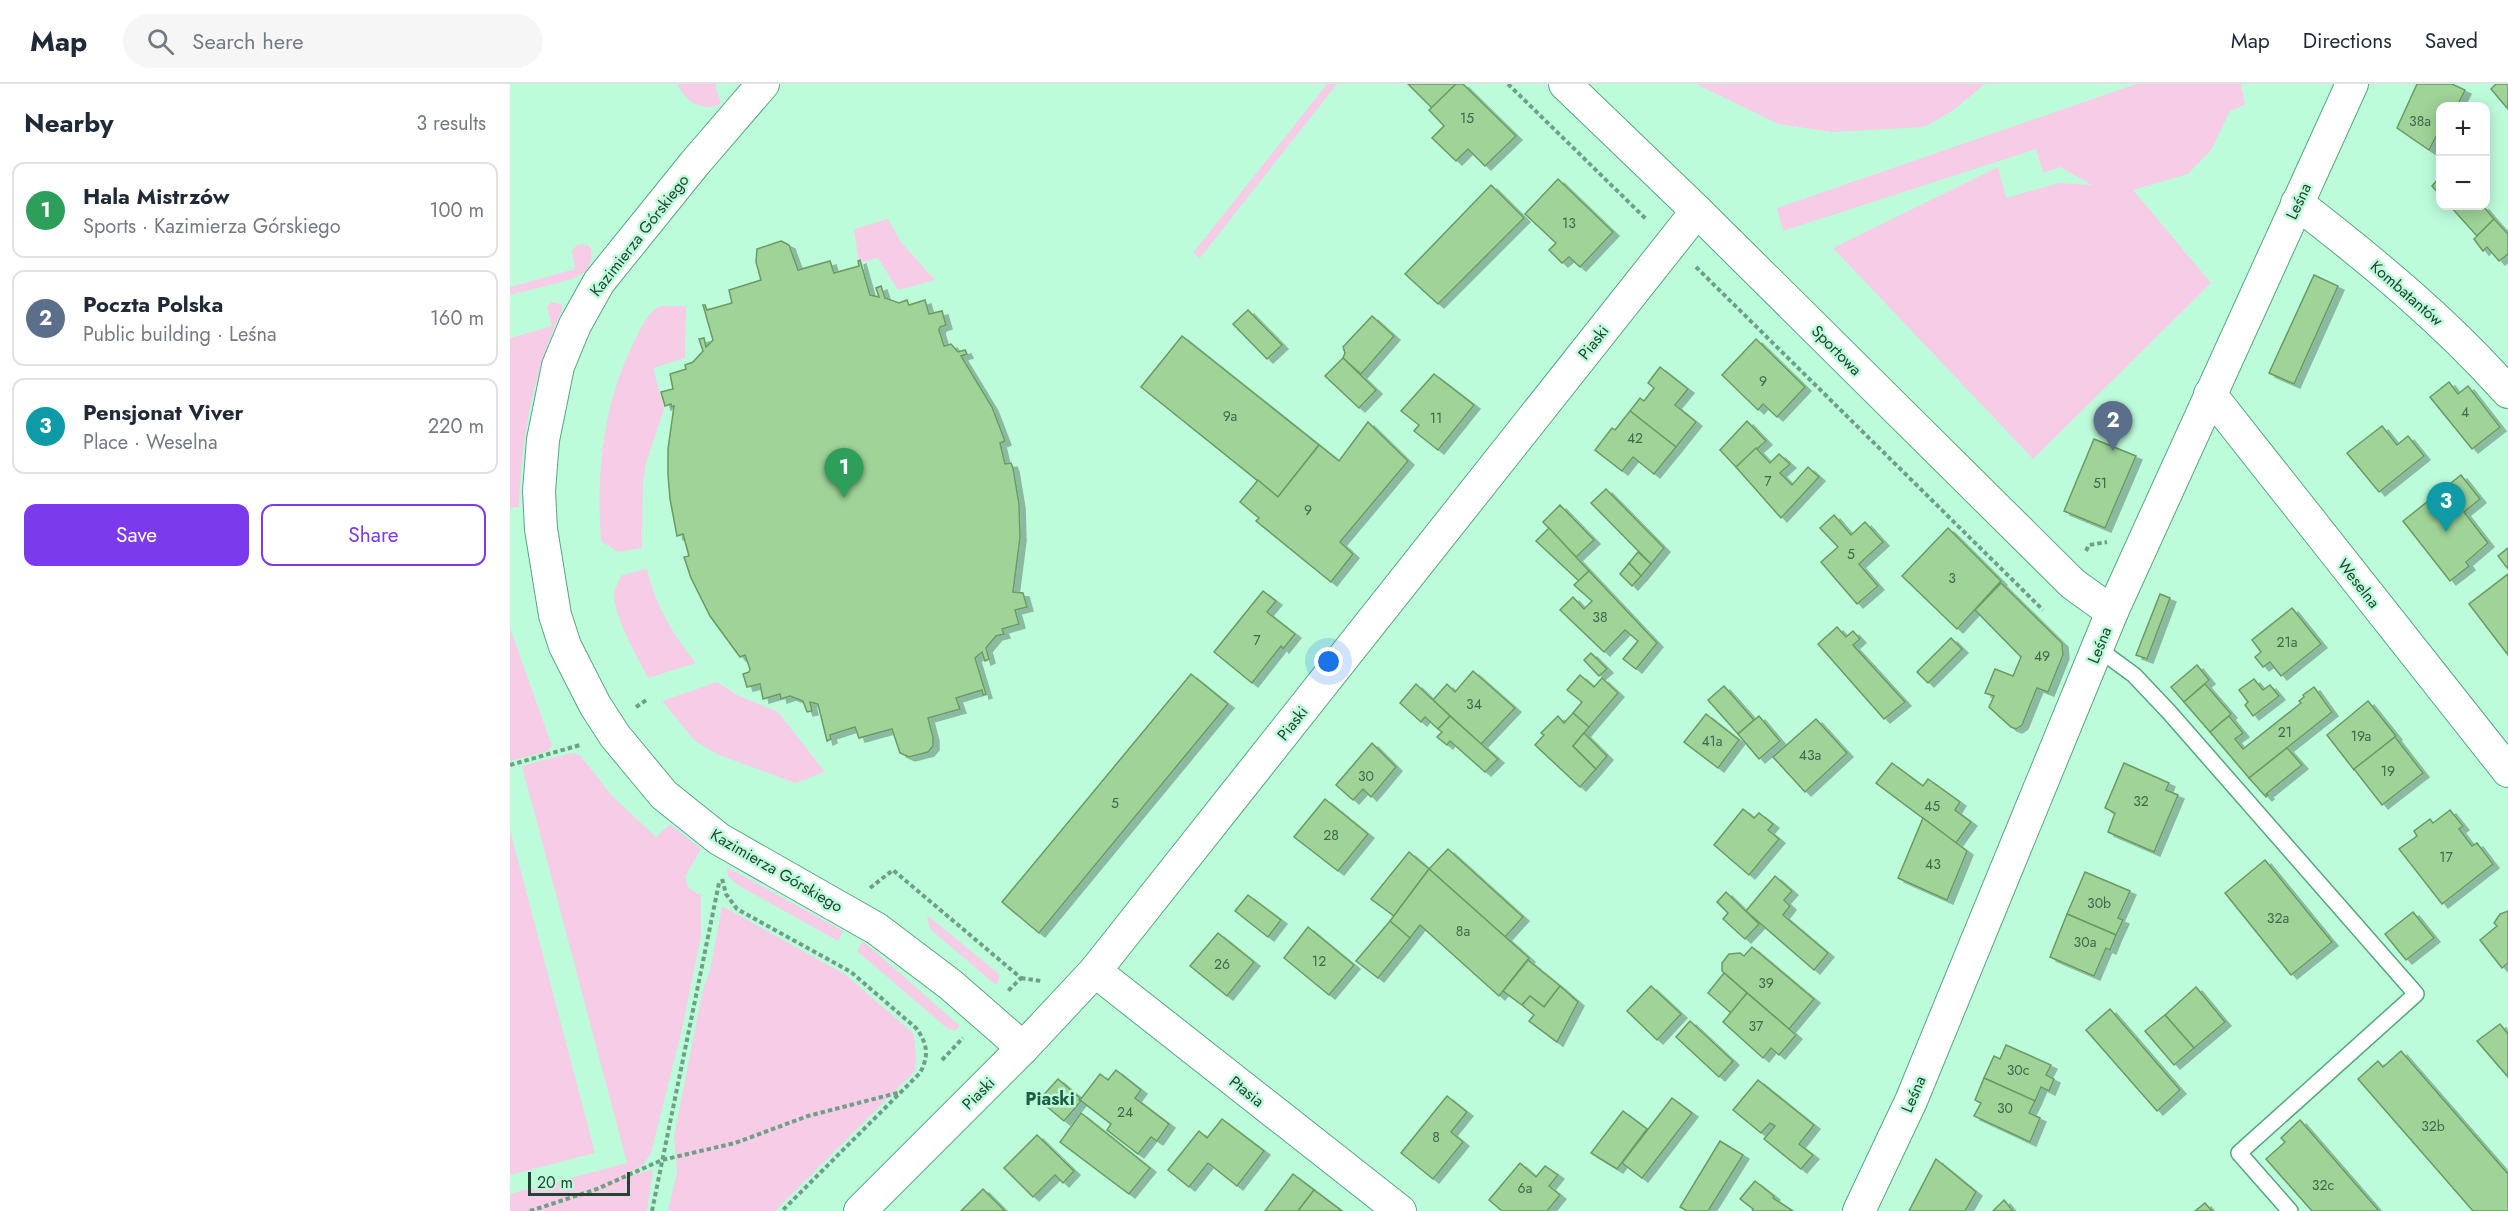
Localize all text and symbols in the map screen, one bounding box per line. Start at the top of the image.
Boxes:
search box [123,14,543,68]
text: Map [30,21,87,62]
icon: search [144,25,177,58]
text: Search here [192,25,304,57]
text: Map [2231,26,2270,56]
text: Directions [2303,26,2392,56]
text: Saved [2425,26,2478,56]
map controls [2436,102,2490,210]
button: + [2436,102,2490,156]
text: Nearby [24,104,113,142]
house number: 15 [1460,108,1474,128]
text: 3 results [416,109,486,138]
house number: 38a [2409,111,2431,131]
button: − [2436,156,2490,210]
street label: Kazimierza Górskiego [584,169,695,301]
street label: Leśna [2280,179,2317,223]
text: Hala Mistrzów [83,180,230,212]
text: 1 [40,196,51,225]
text: 100 m [429,196,484,225]
text: Sports · Kazimierza Górskiego [83,212,341,241]
house number: 13 [1562,213,1576,233]
street label: Kombatantów [2365,255,2448,332]
text: Poczta Polska [83,288,223,320]
text: 2 [39,304,52,333]
text: 160 m [430,304,484,333]
text: Public building · Leśna [83,320,277,349]
street label: Piaski [1573,320,1614,364]
street label: Sportowa [1806,320,1867,381]
house number: 9 [1759,371,1767,391]
text: Pensjonat Viver [83,396,244,428]
pin: 2 [2094,402,2132,451]
house number: 4 [2461,402,2469,422]
house number: 9a [1223,406,1237,426]
house number: 11 [1430,408,1442,428]
text: 3 [39,412,52,441]
text: 220 m [428,412,484,441]
text: Place · Weselna [83,428,218,457]
house number: 42 [1627,428,1643,448]
pin: 1 [824,448,864,498]
house number: 7 [1764,471,1772,491]
house number: 51 [2093,473,2107,493]
pin: 3 [2426,482,2466,532]
house number: 9 [1304,500,1312,520]
button: Save [24,504,249,566]
button: Share [261,504,486,566]
house number: 5 [1847,544,1855,564]
street label: Weselna [2332,554,2385,613]
house number: 3 [1948,568,1956,588]
house number: 38 [1592,607,1608,627]
street label: Leśna [2082,623,2117,667]
house number: 7 [1253,630,1261,650]
house number: 21a [2277,632,2298,652]
house number: 49 [2034,646,2050,666]
your location [1314,647,1343,676]
house number: 34 [1466,694,1482,714]
street label: Piaski [1272,701,1313,745]
house number: 21 [2278,722,2292,742]
house number: 19a [2351,726,2371,746]
house number: 41a [1701,731,1723,751]
house number: 43a [1799,745,1821,765]
house number: 19 [2381,761,2395,781]
house number: 30 [1358,766,1374,786]
house number: 32 [2133,791,2149,811]
house number: 5 [1111,793,1119,813]
house number: 45 [1924,796,1940,816]
street label: Kazimierza Górskiego [706,823,847,918]
house number: 28 [1323,825,1339,845]
house number: 17 [2439,847,2453,867]
house number: 43 [1925,854,1941,874]
house number: 30b [2087,893,2111,913]
house number: 32a [2267,908,2289,928]
house number: 8a [1456,921,1470,941]
house number: 30a [2074,932,2096,952]
house number: 12 [1312,951,1326,971]
house number: 26 [1214,954,1230,974]
house number: 39 [1758,973,1774,993]
house number: 37 [1749,1016,1764,1036]
house number: 30c [2007,1060,2029,1080]
street label: Ptasia [1224,1070,1269,1112]
street label: Piaski [957,1072,1000,1115]
street label: Leśna [1895,1072,1931,1116]
district label: Piaski [1025,1086,1075,1112]
house number: 30 [1997,1098,2013,1118]
house number: 24 [1117,1102,1133,1122]
house number: 32b [2421,1116,2445,1136]
house number: 8 [1432,1127,1440,1147]
scale bar [528,1169,630,1196]
text: 20 m [537,1171,573,1194]
house number: 32c [2312,1175,2334,1195]
house number: 6a [1518,1178,1532,1198]

